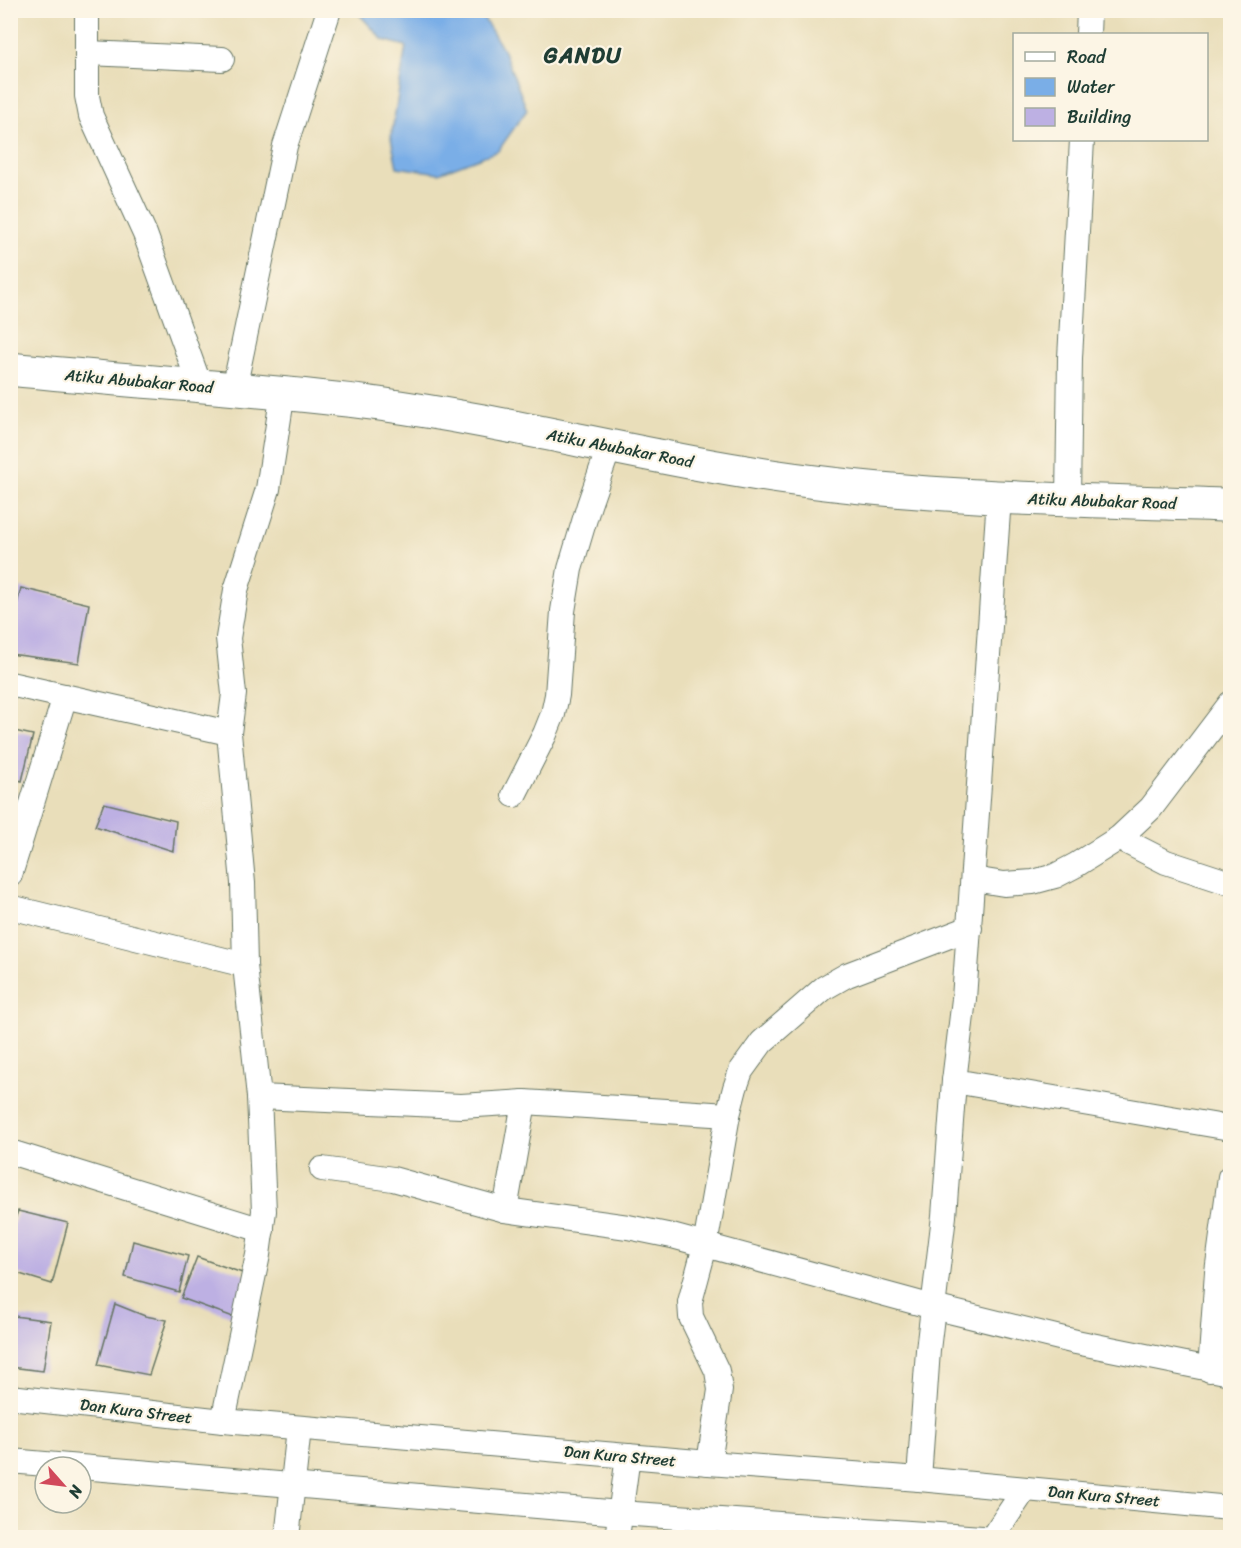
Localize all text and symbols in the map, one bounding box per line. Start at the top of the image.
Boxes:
legend [1013,33,1208,141]
district label: GANDU [543,36,622,75]
text: Road [1067,41,1107,73]
text: Water [1067,71,1116,103]
text: Building [1067,101,1131,133]
street label: Atiku Abubakar Road [63,360,216,402]
street label: Atiku Abubakar Road [543,419,697,477]
street label: Atiku Abubakar Road [1026,484,1178,518]
street label: Dan Kura Street [78,1390,194,1432]
street label: Dan Kura Street [563,1437,677,1475]
north arrow [33,1455,93,1515]
street label: Dan Kura Street [1047,1477,1161,1515]
text: N [60,1479,92,1504]

